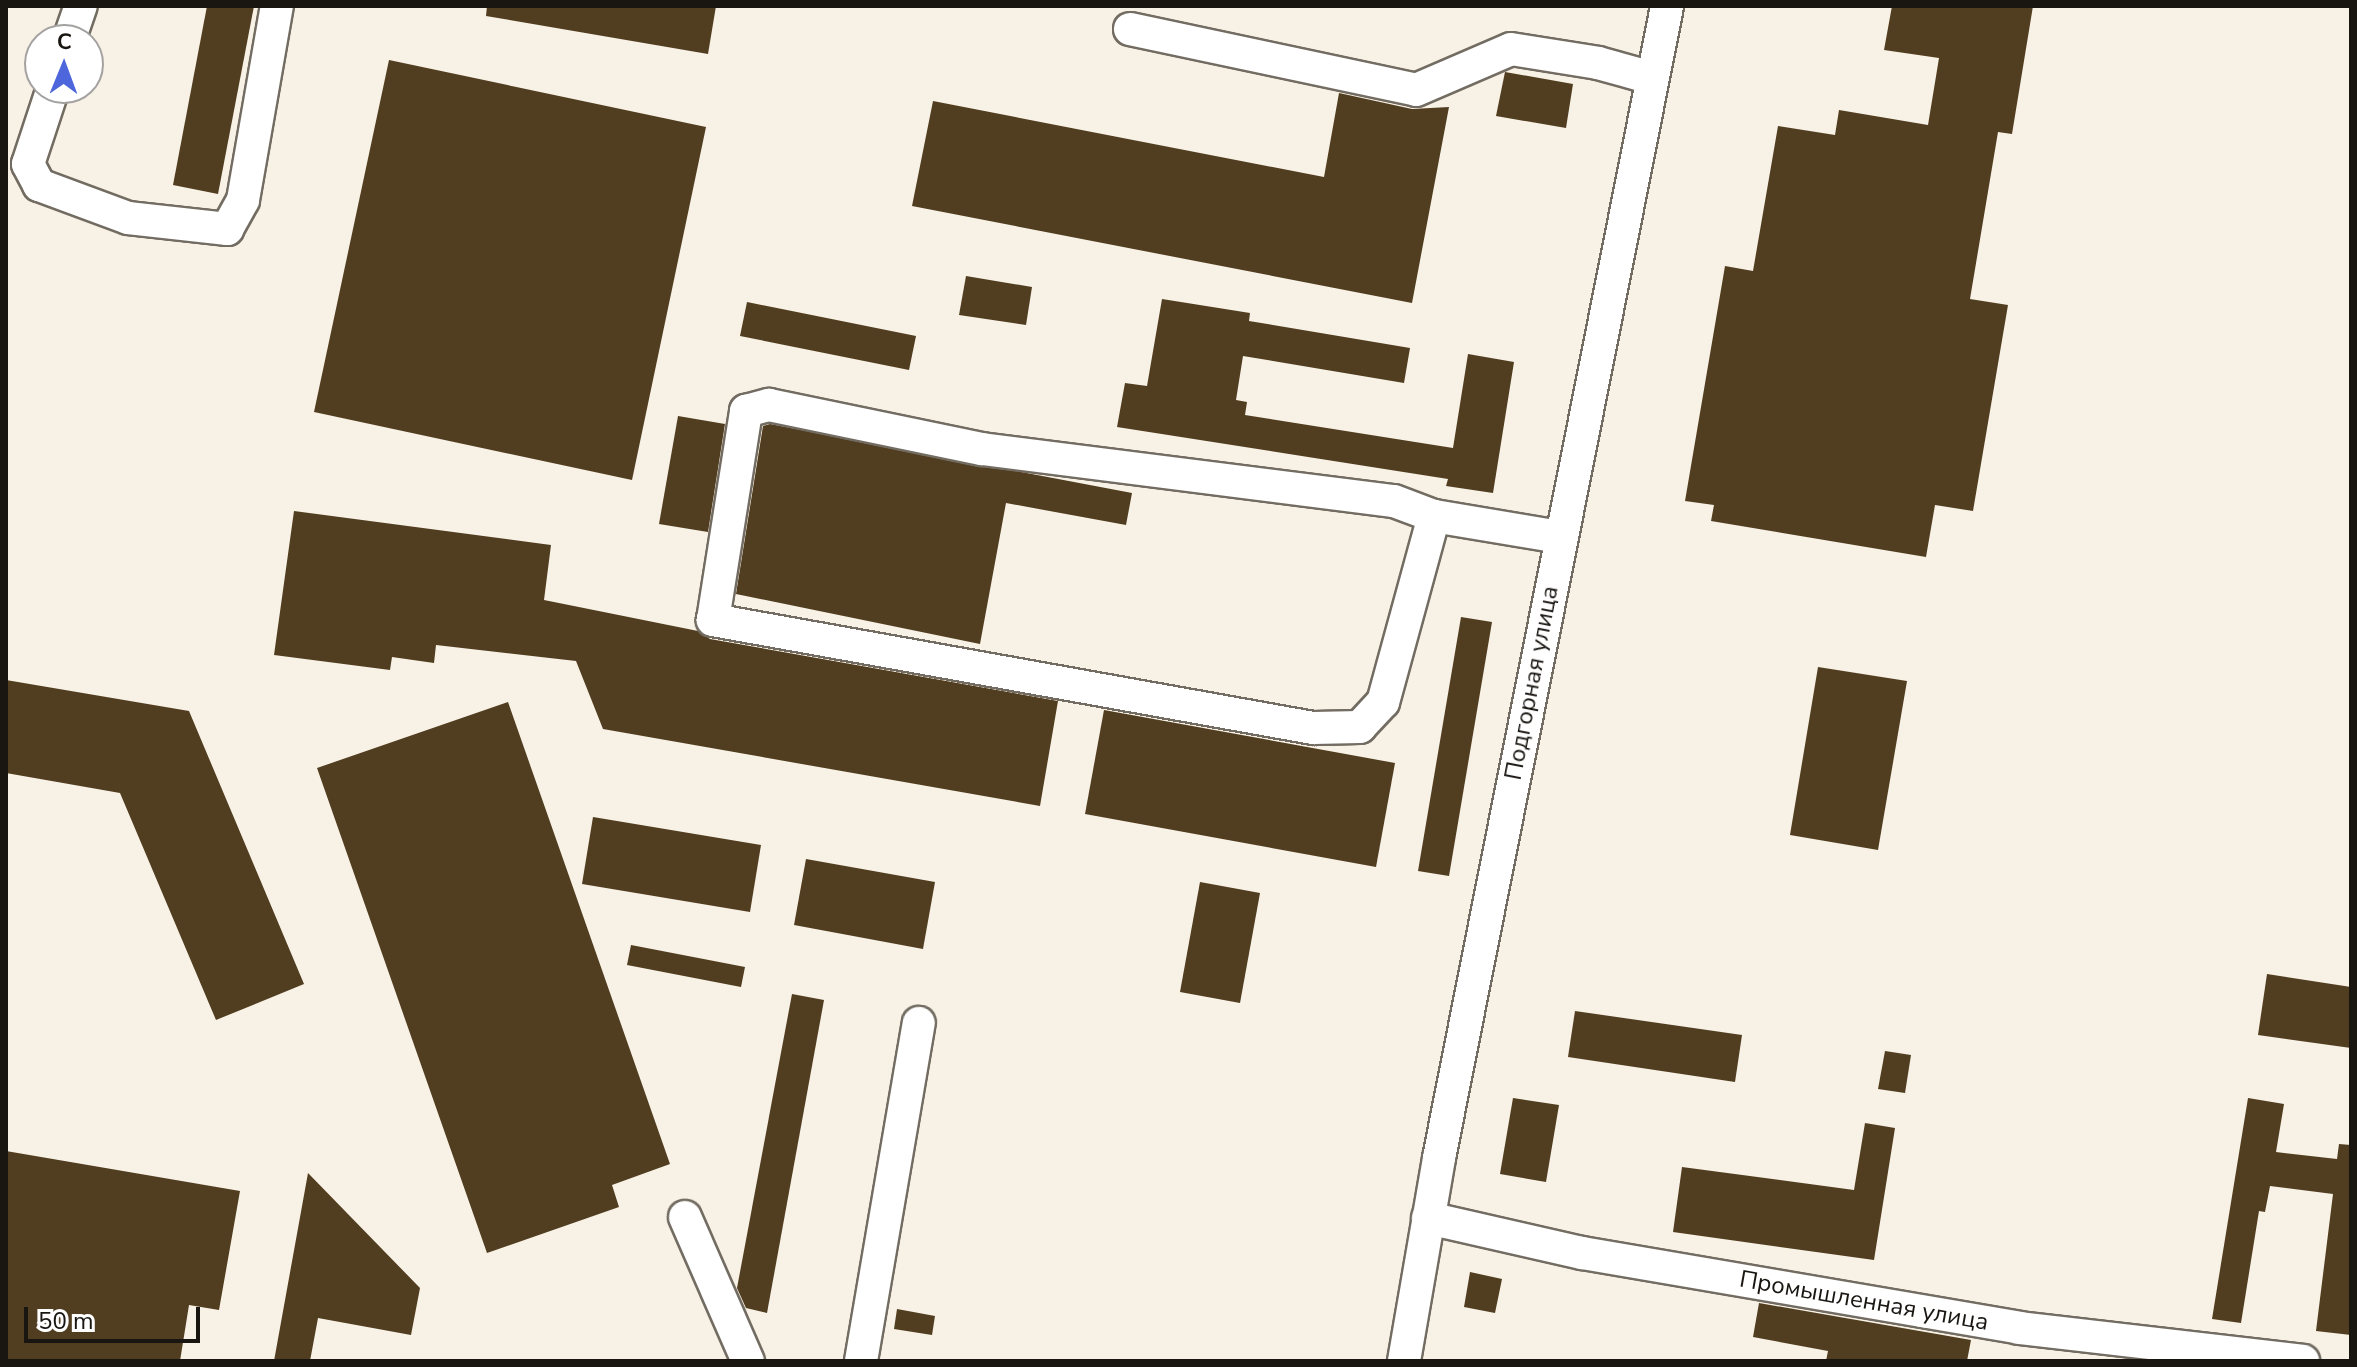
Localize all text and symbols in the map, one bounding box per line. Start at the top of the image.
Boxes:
north arrow [24,24,104,104]
text: С [57,27,72,57]
street label: Подгорная улица [1499,583,1565,783]
street label: Промышленная улица [1737,1265,1991,1337]
scale bar [28,1291,204,1341]
text: 50 m [38,1305,94,1337]

